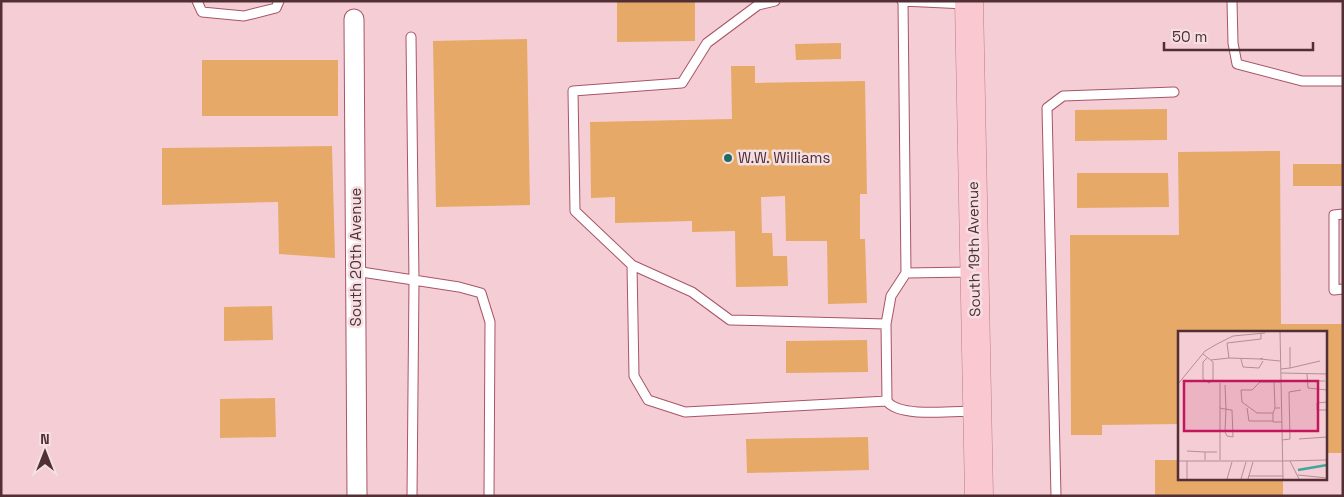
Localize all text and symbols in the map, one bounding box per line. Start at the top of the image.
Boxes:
scale bar [1164,20,1313,52]
text: 50 m [1172,27,1207,46]
place label: W.W. Williams [738,148,831,167]
marker: W.W. Williams [722,152,734,164]
street label: South 19th Avenue [963,181,984,317]
street label: South 20th Avenue [346,187,365,326]
inset map [1178,331,1326,480]
north arrow [20,427,70,477]
text: N [40,430,50,448]

